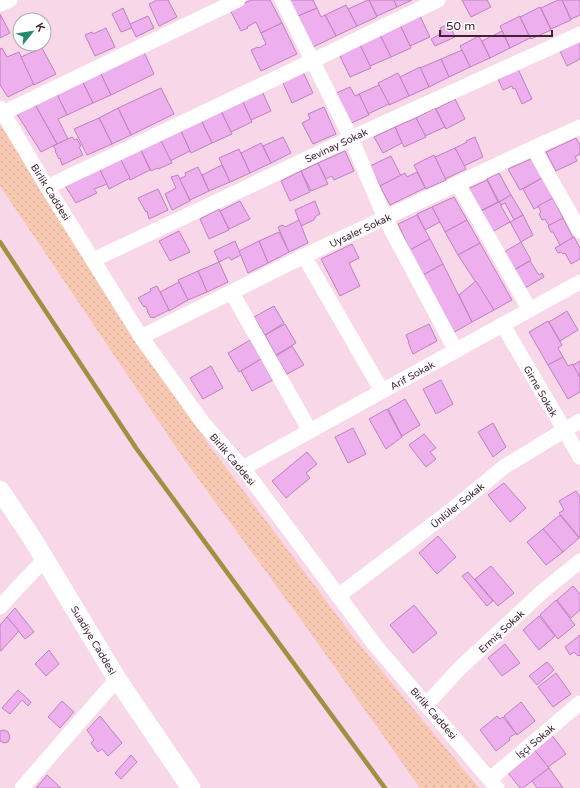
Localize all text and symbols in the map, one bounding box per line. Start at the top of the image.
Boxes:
north arrow [12,12,52,52]
scale bar [440,12,552,38]
text: 50 m [446,19,475,33]
text: K [33,21,48,34]
street label: Sevinay Sokak [303,126,370,166]
street label: Birlik Caddesi [28,162,72,223]
street label: Uysaler Sokak [328,211,394,250]
street label: Arif Sokak [388,359,437,393]
street label: Girne Sokak [521,364,560,420]
street label: Birlik Caddesi [207,431,258,488]
street label: Ünlüler Sokak [428,480,487,531]
street label: Suadiye Caddesi [68,604,118,677]
street label: Ermiş Sokak [476,607,527,656]
street label: Birlik Caddesi [408,685,459,742]
street label: İşçi Sokak [514,722,558,761]

